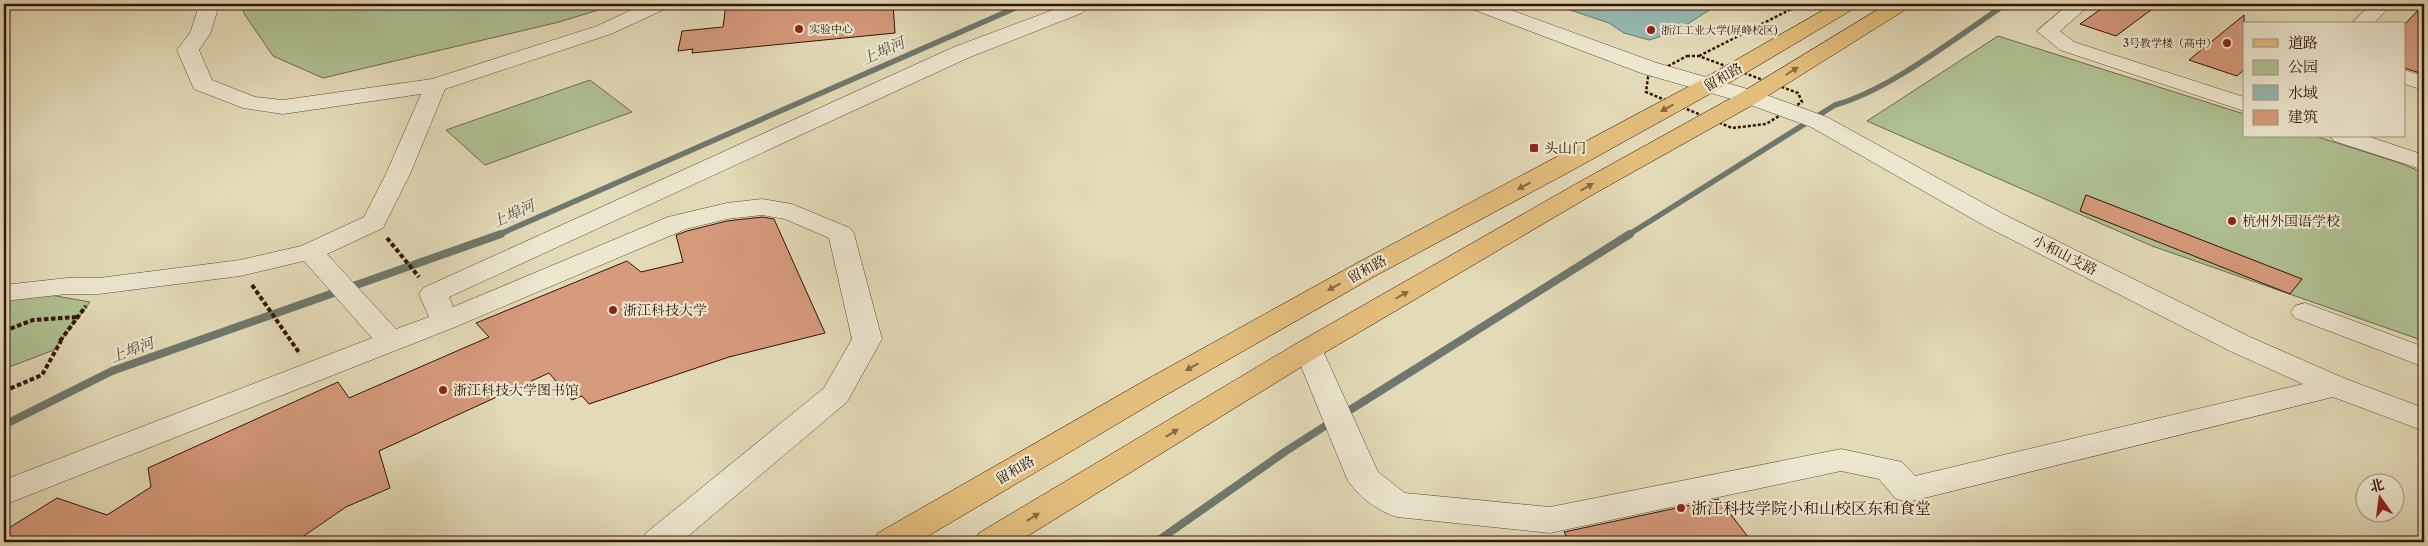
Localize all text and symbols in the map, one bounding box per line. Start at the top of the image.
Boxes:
place label: 实验中心 [809,22,853,36]
legend [2243,22,2406,138]
marker: 实验中心 [793,23,805,35]
place label: 浙江工业大学(屏峰校区) [1661,23,1778,37]
marker: 浙江工业大学(屏峰校区) [1645,24,1657,36]
water label: 上埠河 [858,31,910,68]
text: 道路 [2288,33,2318,52]
place label: 3号教学楼（高中） [2123,36,2217,50]
marker: 3号教学楼（高中） [2221,37,2233,49]
text: 公园 [2288,57,2318,76]
street label: 留和路 [1700,59,1746,95]
one-way arrow [1785,67,1798,76]
text: 水域 [2288,83,2318,102]
one-way arrow [1660,104,1673,113]
text: 建筑 [2288,107,2318,126]
place label: 头山门 [1544,139,1586,157]
marker: 头山门 [1528,142,1540,154]
one-way arrow [1517,182,1531,190]
one-way arrow [1580,183,1595,191]
water label: 上埠河 [488,194,540,231]
place label: 杭州外国语学校 [2242,212,2340,230]
marker: 杭州外国语学校 [2226,215,2238,227]
street label: 小和山支路 [2030,231,2100,279]
street label: 留和路 [1344,251,1390,287]
one-way arrow [1327,283,1341,291]
one-way arrow [1395,291,1408,300]
place label: 浙江科技大学 [623,301,707,319]
marker: 浙江科技大学 [607,304,619,316]
water label: 上埠河 [107,332,159,366]
one-way arrow [1185,363,1200,371]
place label: 浙江科技大学图书馆 [453,381,579,399]
marker: 浙江科技大学图书馆 [437,384,449,396]
one-way arrow [1165,428,1178,437]
street label: 留和路 [992,452,1038,488]
north arrow [2356,474,2406,524]
text: 北 [2368,475,2386,496]
place label: 浙江科技学院小和山校区东和食堂 [1691,498,1931,518]
marker: 浙江科技学院小和山校区东和食堂 [1675,502,1687,514]
one-way arrow [1026,512,1040,521]

